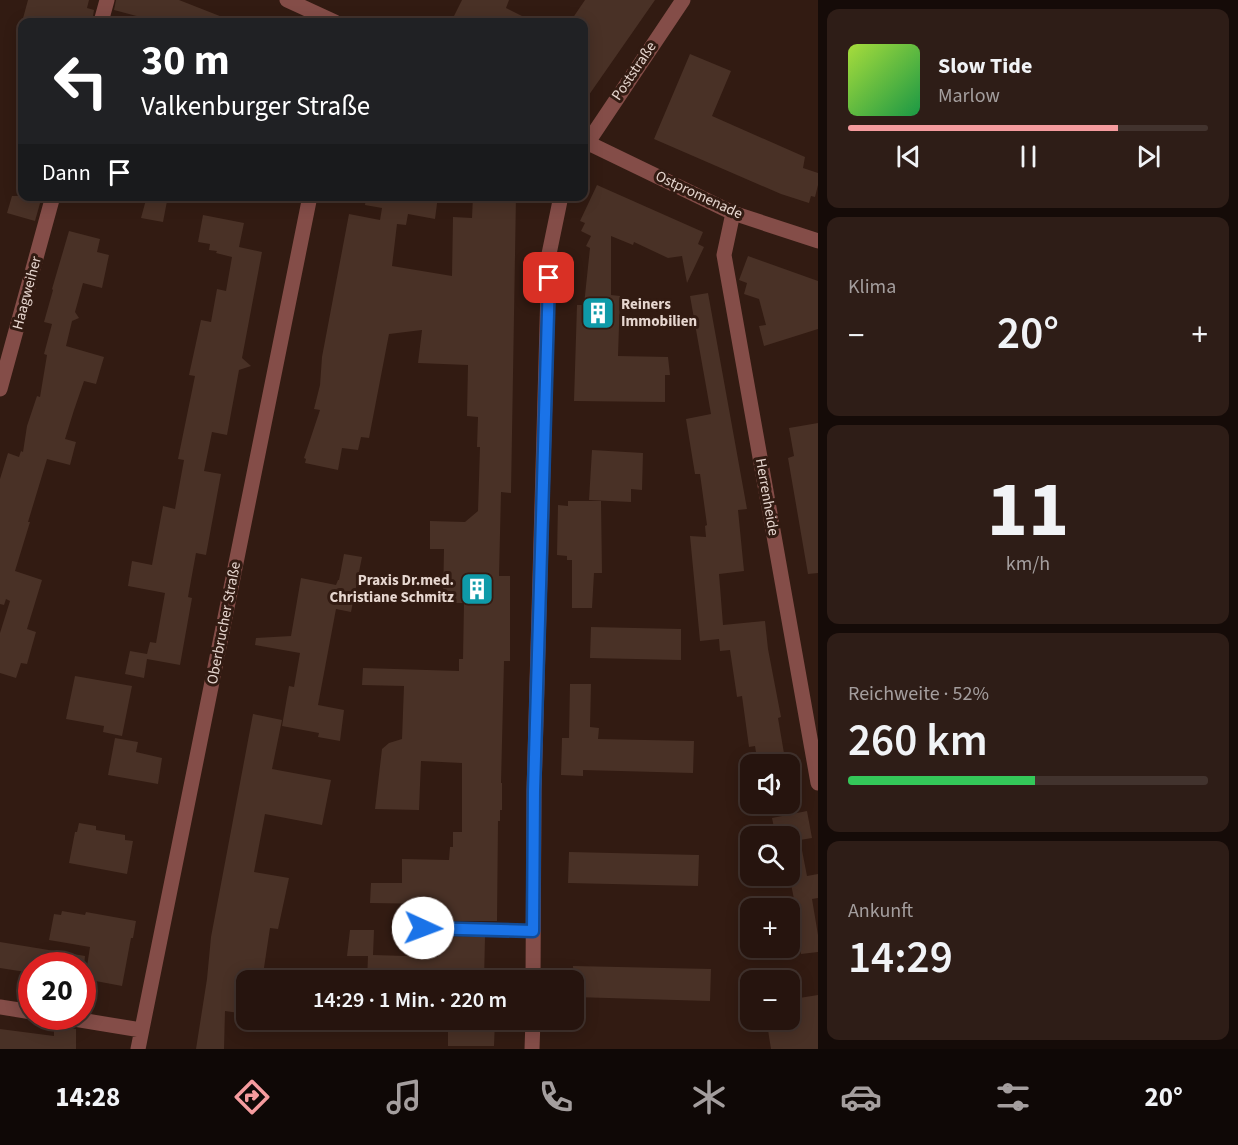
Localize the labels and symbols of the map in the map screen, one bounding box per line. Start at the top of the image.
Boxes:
street label: Poststraße [607,37,661,105]
street label: Ostpromenade [652,166,746,224]
pin [523,252,574,303]
street label: Haagweiher [7,253,47,332]
place label: Reiners Immobilien [621,294,697,332]
building icon: Reiners Immobilien [580,295,616,331]
street label: Herrenheide [750,457,784,537]
street label: Oberbrucher Straße [202,560,246,686]
place label: Praxis Dr.med. Christiane Schmitz [330,570,454,608]
building icon: Praxis Dr.med. Christiane Schmitz [459,571,495,607]
position arrow [391,896,455,960]
speed limit sign: 20 [18,952,96,1030]

